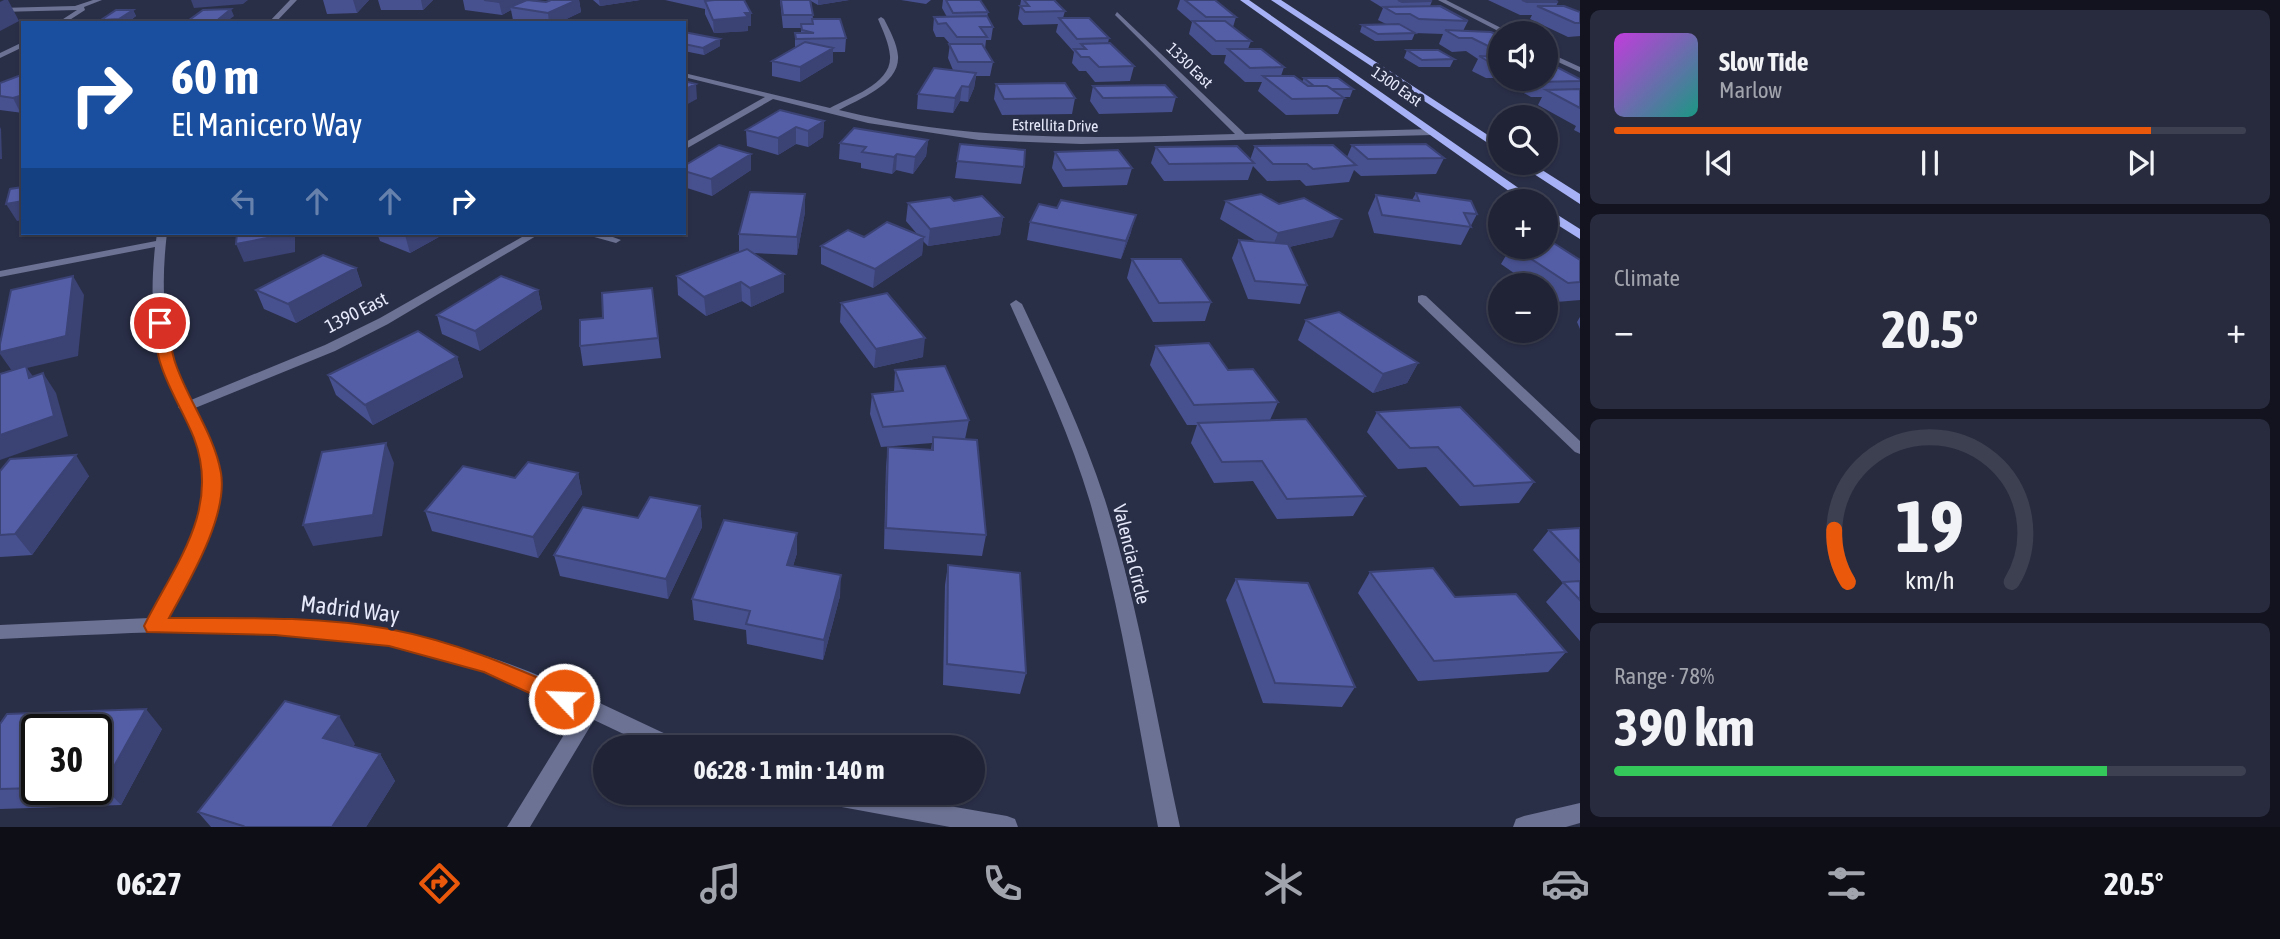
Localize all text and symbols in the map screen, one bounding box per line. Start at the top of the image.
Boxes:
map controls [1488,21,1558,343]
button: sound [1488,21,1558,91]
street label: 1330 East [1163,39,1217,91]
text: Slow Tide [1719,47,1809,77]
text: 60 m [171,48,259,104]
icon: right [56,49,147,140]
street label: 1300 East [1369,62,1426,110]
text: Marlow [1719,77,1782,103]
button: search [1488,105,1558,175]
text: El Manicero Way [171,106,362,143]
street label: Estrellita Drive [1012,115,1098,135]
icon: previous [1700,144,1738,182]
icon: pause [1911,144,1949,182]
icon: next [2122,144,2160,182]
icon: left [225,182,263,220]
icon: ahead [298,182,336,220]
icon: ahead [371,182,409,220]
icon: right [444,182,482,220]
button: + [1488,189,1558,259]
text: Climate [1614,265,1680,291]
button: − [1488,273,1558,343]
street label: 1390 East [321,287,391,337]
pin [130,293,190,353]
text: 20.5° [1882,299,1978,359]
icon: arrive [141,304,179,342]
text: − [1614,308,1634,351]
text: + [2226,308,2246,351]
text: 19 [1896,484,1964,567]
street label: Valencia Circle [1109,502,1155,606]
text: km/h [1905,565,1955,593]
street label: Madrid Way [299,590,401,628]
position arrow [527,662,601,736]
text: Range · 78% [1614,663,1714,689]
text: 390 km [1614,697,1755,757]
speed limit sign: 30 [21,714,112,805]
text: 06:28 · 1 min · 140 m [694,755,884,785]
icon: directions [415,859,464,908]
icon: music [696,859,745,908]
icon: phone [978,859,1027,908]
icon: climate [1259,859,1308,908]
icon: car [1541,859,1590,908]
icon: filters [1822,859,1871,908]
text: 06:27 [116,865,182,902]
text: 20.5° [2104,865,2164,902]

